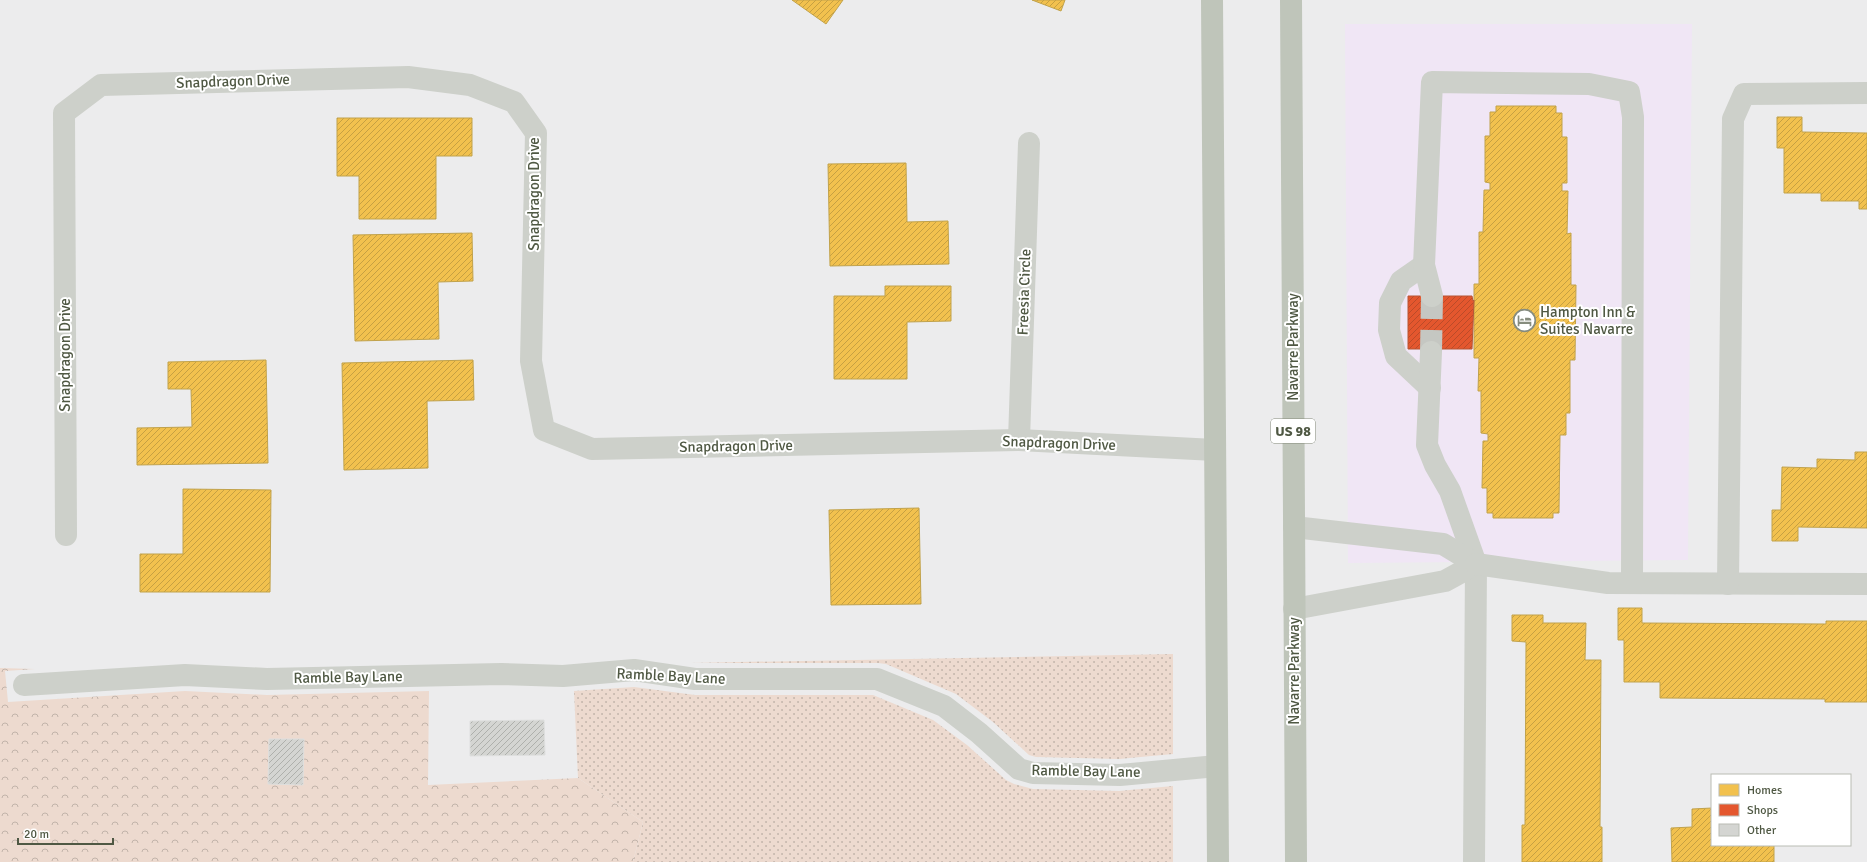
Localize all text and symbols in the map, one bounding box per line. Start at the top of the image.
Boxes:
street label: Snapdragon Drive [176,70,290,92]
street label: Snapdragon Drive [525,137,543,251]
street label: Freesia Circle [1013,248,1035,336]
street label: Navarre Parkway [1284,293,1302,401]
street label: Snapdragon Drive [56,298,74,412]
place label: Hampton Inn & Suites Navarre [1540,303,1636,338]
hotel icon: Hampton Inn & Suites Navarre [1512,308,1538,334]
road number: US 98 [1271,419,1315,443]
street label: Snapdragon Drive [1002,432,1116,454]
street label: Snapdragon Drive [679,436,793,456]
street label: Navarre Parkway [1285,617,1303,725]
street label: Ramble Bay Lane [616,664,726,688]
street label: Ramble Bay Lane [293,667,403,687]
street label: Ramble Bay Lane [1031,761,1141,781]
legend [1711,774,1851,846]
text: Homes [1747,783,1782,798]
text: Shops [1747,803,1778,818]
scale bar [18,820,113,846]
text: Other [1747,823,1777,838]
text: 20 m [24,827,49,842]

